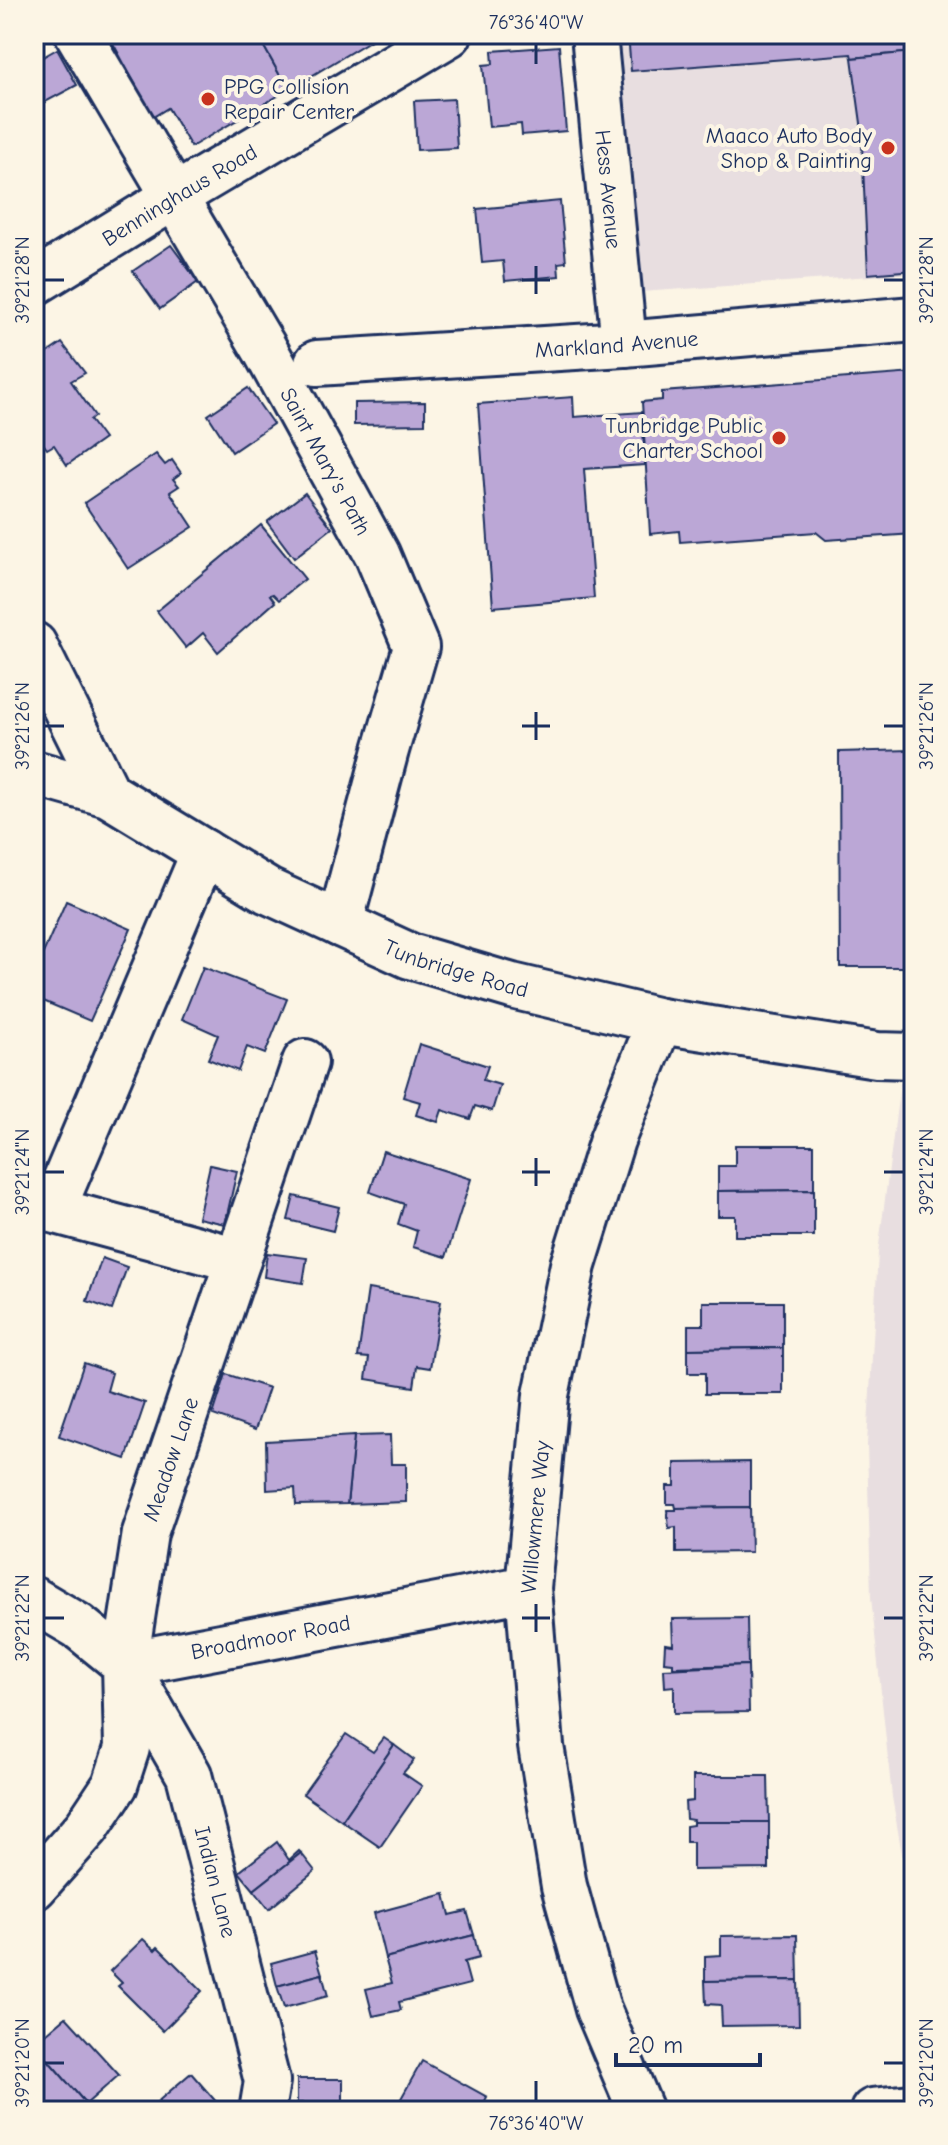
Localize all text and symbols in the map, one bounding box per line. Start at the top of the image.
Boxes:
text: 76°36'40"W [489,11,584,34]
place label: PPG Collision Repair Center [224,74,354,125]
marker: PPG Collision Repair Center [199,90,217,108]
place label: Maaco Auto Body Shop & Painting [706,123,872,174]
street label: Hess Avenue [589,129,627,250]
street label: Benninghaus Road [97,139,262,252]
marker: Maaco Auto Body Shop & Painting [879,139,897,157]
text: 39°21'28"N [11,236,34,324]
text: 39°21'28"N [915,236,938,324]
street label: Markland Avenue [534,326,699,363]
street label: Saint Mary's Path [274,383,376,540]
place label: Tunbridge Public Charter School [605,413,763,464]
marker: Tunbridge Public Charter School [770,429,788,447]
text: 39°21'26"N [11,682,34,770]
text: 39°21'26"N [915,682,938,770]
street label: Tunbridge Road [380,934,531,1003]
text: 39°21'24"N [11,1129,34,1215]
text: 39°21'24"N [915,1129,938,1215]
street label: Meadow Lane [138,1394,204,1525]
street label: Willowmere Way [516,1440,556,1595]
text: 39°21'22"N [11,1574,34,1662]
text: 39°21'22"N [915,1574,938,1662]
street label: Broadmoor Road [189,1610,353,1665]
street label: Indian Lane [189,1824,242,1940]
scale bar [616,2017,760,2067]
text: 39°21'20"N [11,2018,34,2108]
text: 39°21'20"N [915,2018,938,2108]
text: 20 m [628,2031,683,2059]
text: 76°36'40"W [489,2112,584,2135]

